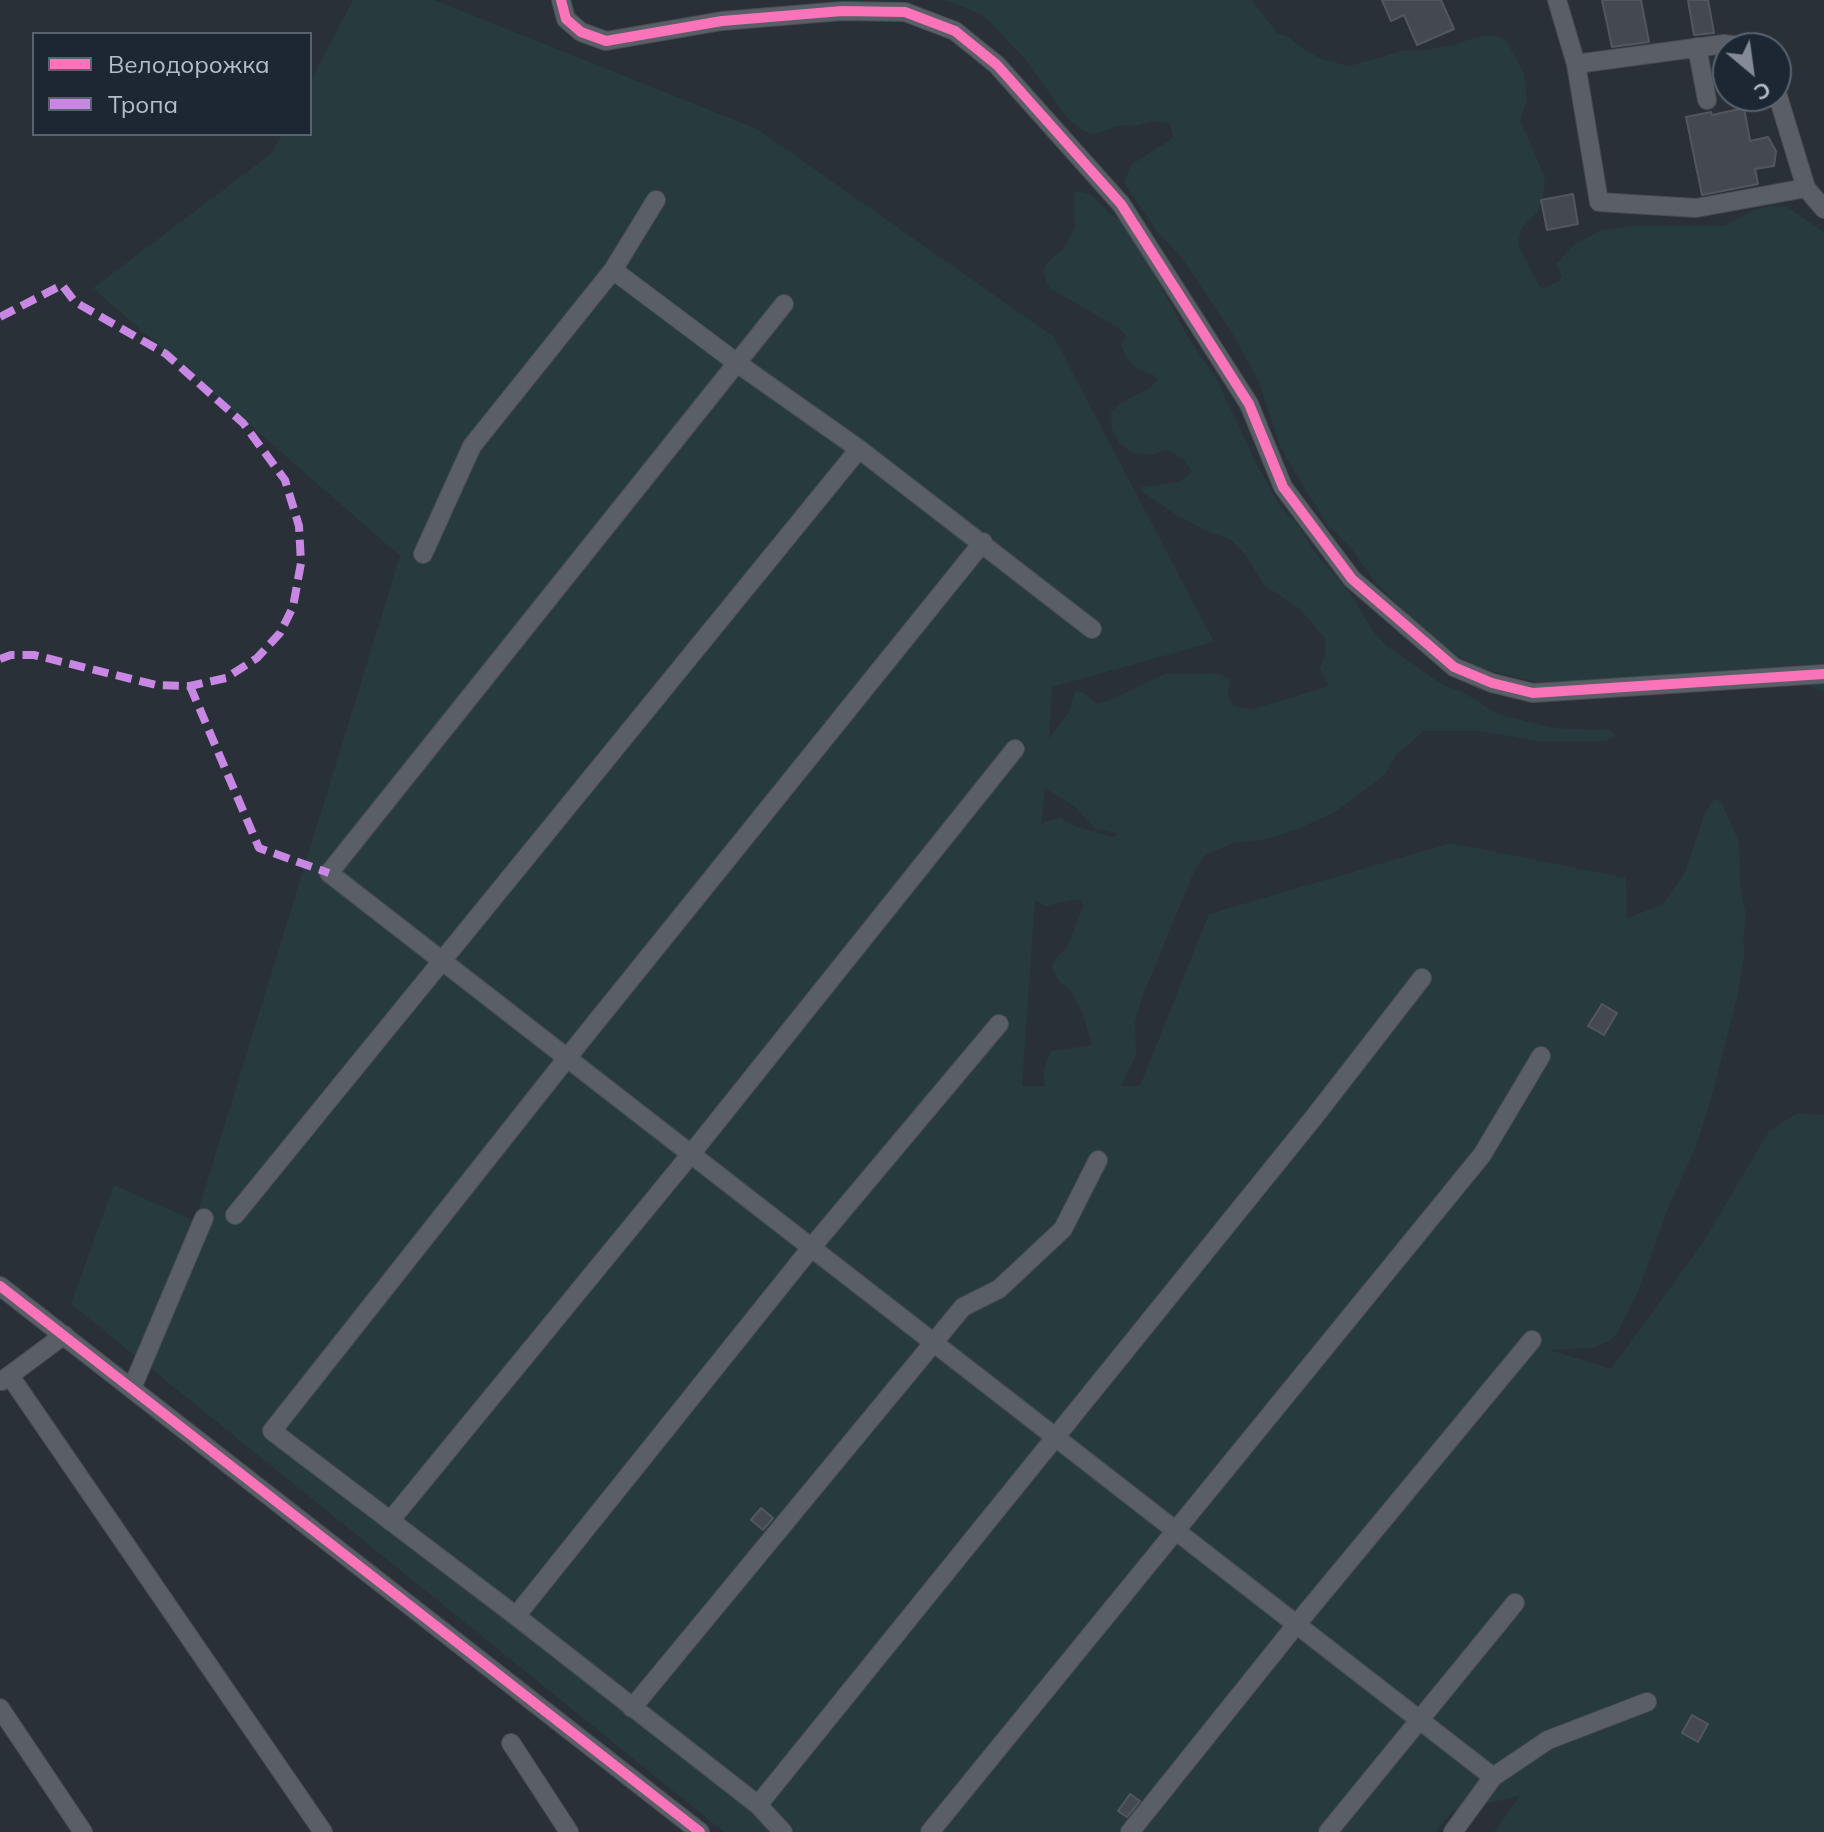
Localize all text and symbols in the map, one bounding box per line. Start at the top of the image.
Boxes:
legend [32,32,312,136]
north arrow [1712,32,1792,112]
text: Велодорожка [108,49,270,79]
text: С [1749,75,1776,107]
text: Тропа [108,89,178,119]

